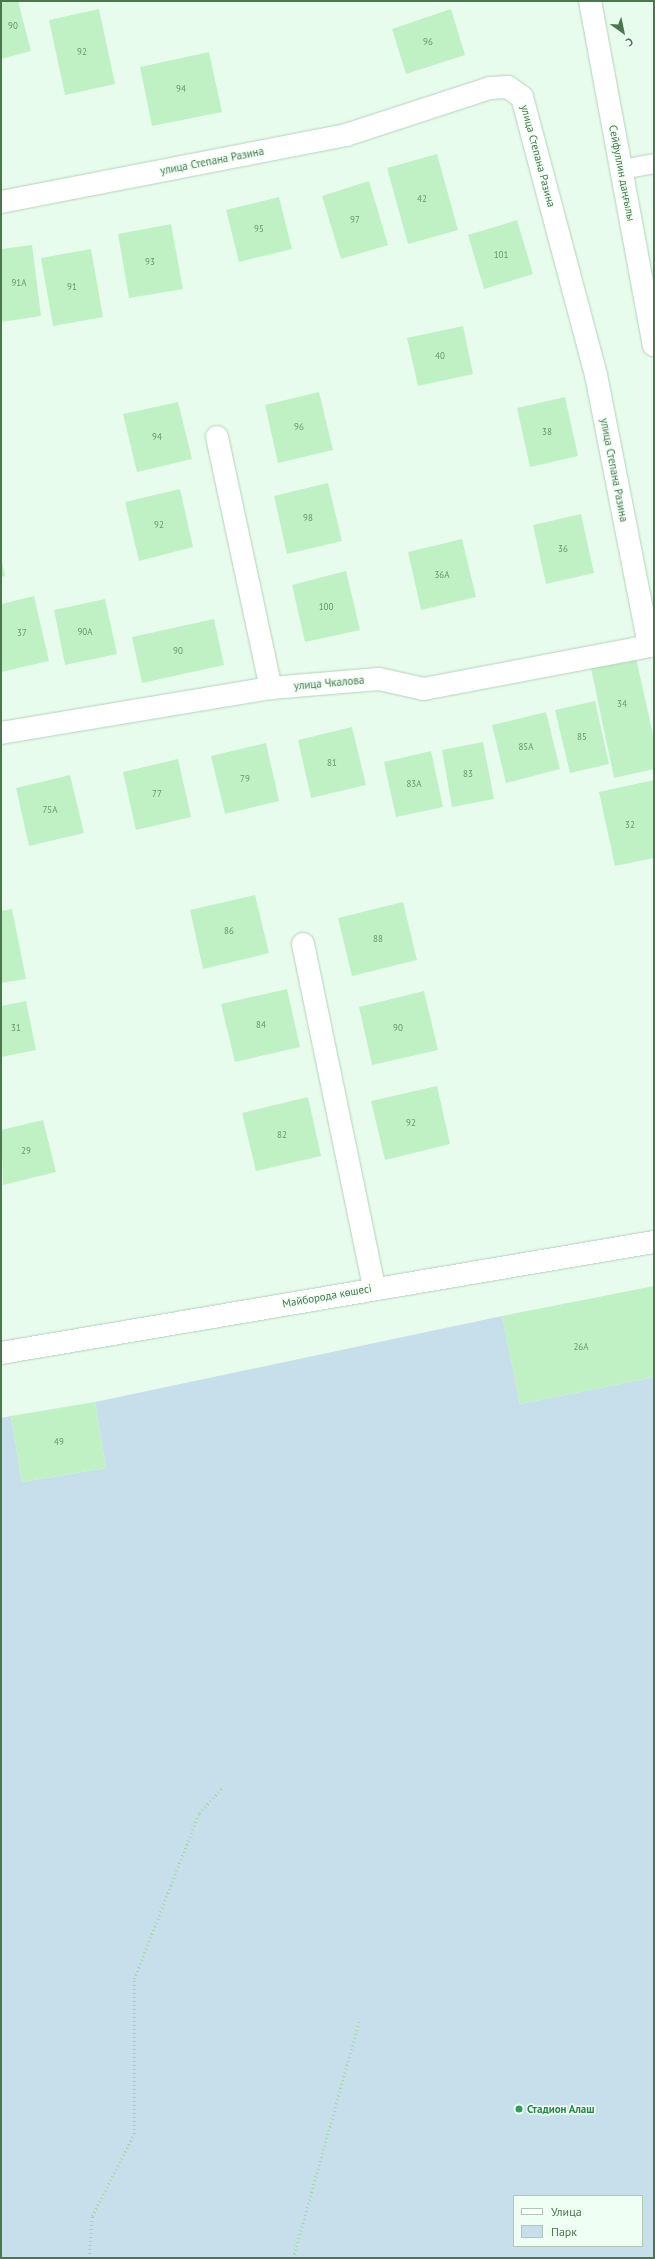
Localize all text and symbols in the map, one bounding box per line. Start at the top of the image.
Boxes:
north arrow [603,12,643,52]
house number: 90 [8,21,18,31]
text: С [623,35,636,50]
house number: 96 [423,37,433,47]
house number: 92 [77,47,87,57]
house number: 94 [176,84,186,94]
street label: улица Степана Разина [518,103,558,209]
street label: Сейфуллин даңғылы [606,124,638,222]
street label: улица Степана Разина [159,144,265,178]
house number: 42 [417,194,427,204]
house number: 97 [350,215,360,225]
house number: 95 [254,224,264,234]
house number: 101 [494,250,508,260]
house number: 93 [145,257,155,267]
house number: 91А [11,278,27,288]
house number: 91 [67,282,77,292]
house number: 40 [435,351,445,361]
street label: улица Степана Разина [597,417,631,523]
house number: 96 [294,422,304,432]
house number: 38 [542,427,552,437]
house number: 94 [152,432,162,442]
house number: 98 [303,513,313,523]
house number: 92 [154,520,164,530]
house number: 36 [558,544,568,554]
house number: 36А [434,570,450,580]
house number: 100 [319,602,333,612]
house number: 90А [77,627,93,637]
house number: 37 [17,628,27,638]
house number: 90 [173,646,183,656]
street label: улица Чкалова [293,673,365,693]
house number: 34 [617,699,627,709]
house number: 85 [577,732,587,742]
house number: 85А [518,742,534,752]
house number: 81 [327,758,337,768]
house number: 83 [463,769,473,779]
house number: 79 [240,774,250,784]
house number: 83А [406,779,422,789]
house number: 77 [152,789,162,799]
house number: 75А [42,805,58,815]
house number: 32 [625,820,635,830]
house number: 86 [224,926,234,936]
house number: 88 [373,934,383,944]
house number: 84 [256,1020,266,1030]
house number: 31 [11,1023,21,1033]
house number: 90 [393,1023,403,1033]
house number: 92 [406,1118,416,1128]
house number: 82 [277,1130,287,1140]
house number: 29 [21,1146,31,1156]
street label: Майборода көшесі [281,1282,373,1310]
house number: 26А [573,1342,589,1352]
house number: 49 [54,1437,64,1447]
place label: Стадион Алаш [527,2102,595,2116]
marker: Стадион Алаш [514,2104,524,2114]
legend [513,2195,643,2247]
text: Улица [551,2204,582,2219]
text: Парк [551,2224,577,2239]

